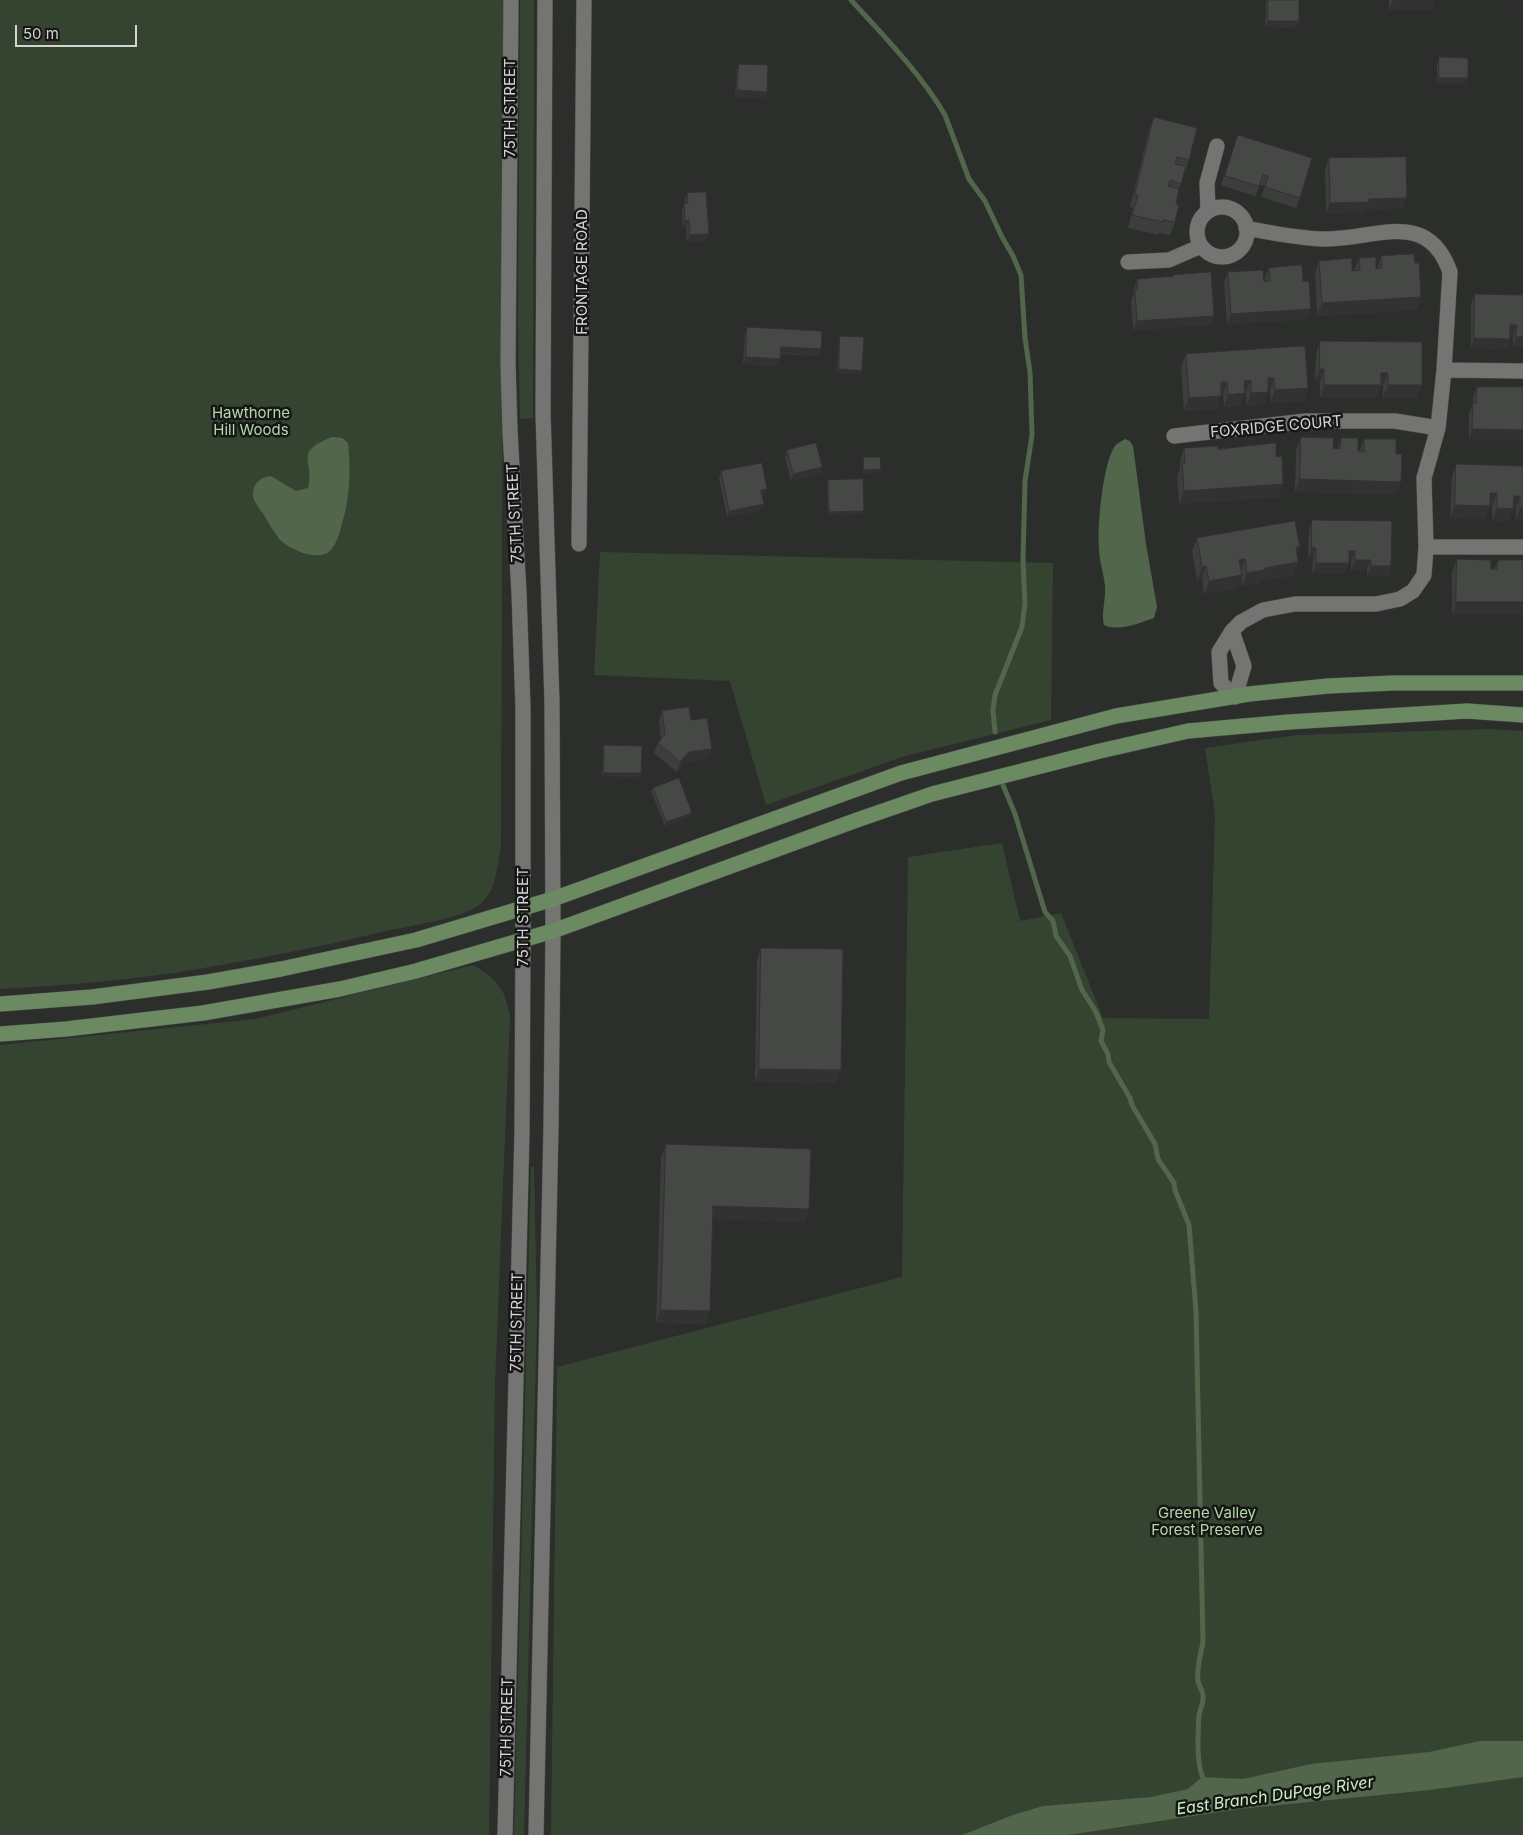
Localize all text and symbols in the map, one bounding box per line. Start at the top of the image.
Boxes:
scale bar [18,15,140,47]
text: 50 m [23,24,59,43]
street label: 75TH STREET [501,58,519,158]
street label: FRONTAGE ROAD [573,209,591,335]
park label: Hawthorne Hill Woods [212,404,290,439]
street label: FOXRIDGE COURT [1210,412,1342,442]
street label: 75TH STREET [503,463,527,563]
street label: 75TH STREET [514,867,532,967]
street label: 75TH STREET [507,1272,527,1372]
park label: Greene Valley Forest Preserve [1151,1504,1263,1539]
street label: 75TH STREET [497,1677,517,1777]
water label: East Branch DuPage River [1175,1773,1375,1819]

